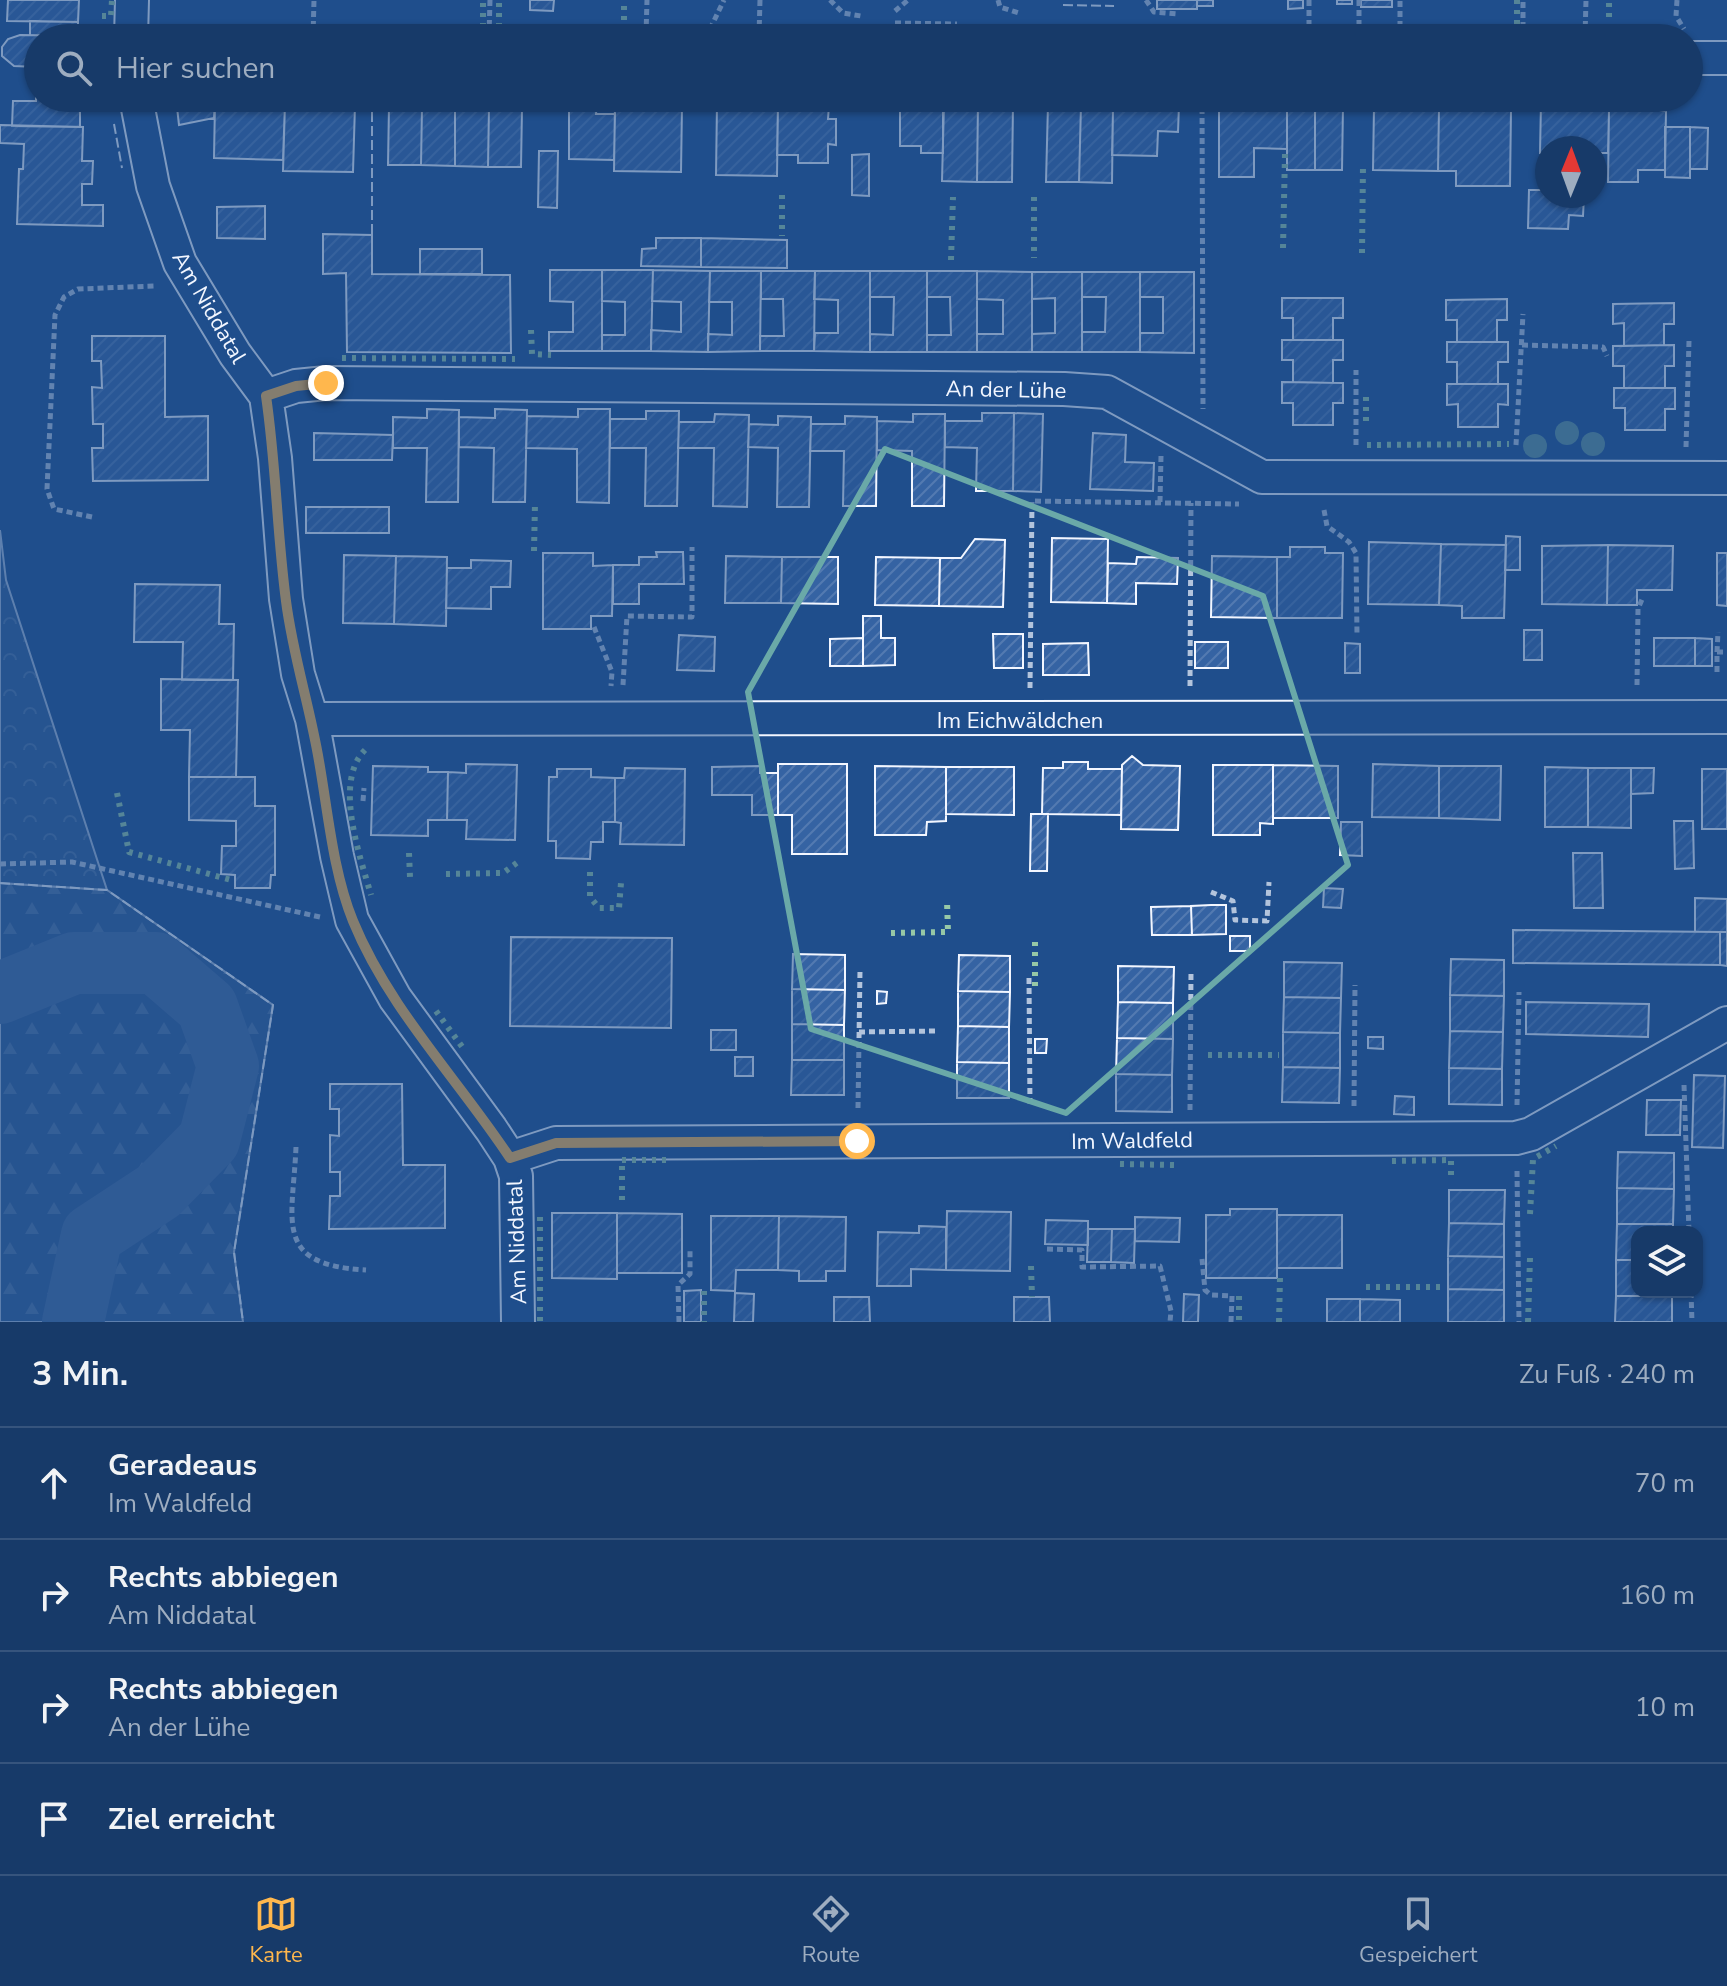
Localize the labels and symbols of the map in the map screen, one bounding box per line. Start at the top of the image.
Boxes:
north arrow [1535,136,1607,208]
street label: Am Niddatal [165,246,254,370]
route end [308,365,344,401]
street label: An der Lühe [945,374,1067,406]
street label: Im Eichwäldchen [937,706,1103,736]
route start [839,1123,875,1159]
street label: Im Waldfeld [1071,1125,1193,1157]
street label: Am Niddatal [500,1178,534,1305]

